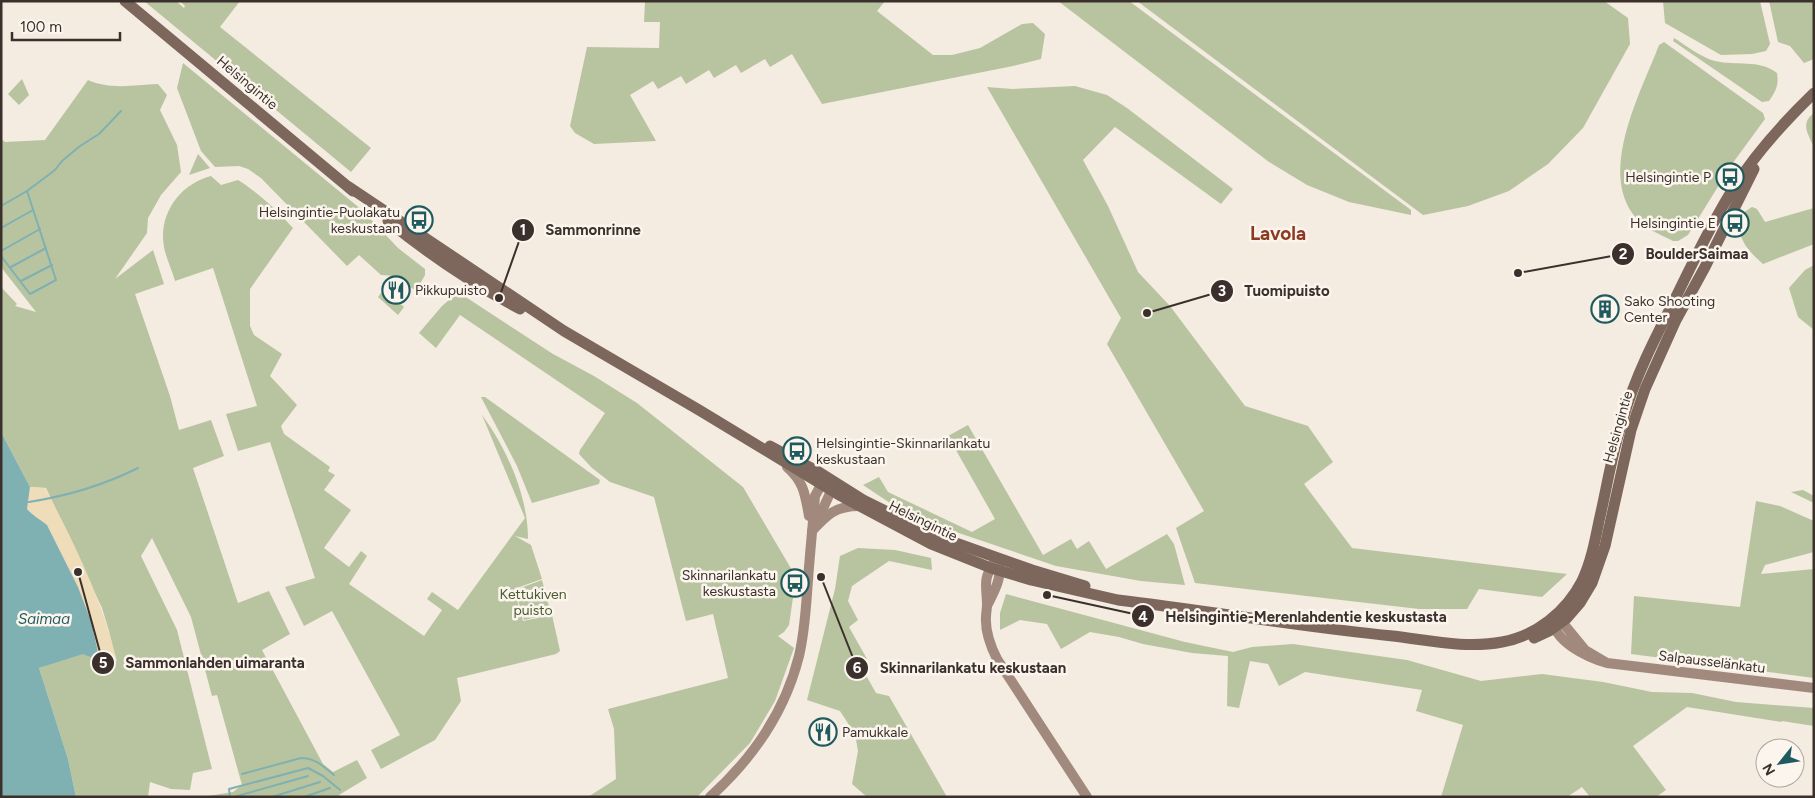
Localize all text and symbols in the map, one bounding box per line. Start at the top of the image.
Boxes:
scale bar [12,10,120,42]
text: 100 m [20,18,62,36]
street label: Helsingintie [213,53,281,114]
bus stop icon: Helsingintie P [1715,162,1745,192]
place label: Helsingintie P [1625,169,1711,186]
place label: Helsingintie-Puolakatu keskustaan [259,204,400,237]
bus stop icon: Helsingintie-Puolakatu keskustaan [404,205,434,235]
bus stop icon: Helsingintie E [1720,208,1750,238]
callout: Sammonrinne [511,215,651,245]
place label: Helsingintie E [1630,215,1716,232]
text: 1 [520,221,526,239]
text: Sammonrinne [545,221,641,239]
district label: Lavola [1250,222,1306,245]
callout: BoulderSaimaa [1611,239,1759,269]
text: 2 [1619,245,1628,263]
text: BoulderSaimaa [1645,245,1749,263]
restaurant icon: Pikkupuisto [381,275,411,305]
callout: Tuomipuisto [1209,276,1340,306]
place label: Pikkupuisto [415,282,487,299]
text: 3 [1218,282,1226,300]
text: Tuomipuisto [1244,282,1330,300]
place label: Sako Shooting Center [1624,293,1715,326]
building icon: Sako Shooting Center [1590,294,1620,324]
street label: Helsingintie [1600,389,1637,465]
place label: Helsingintie-Skinnarilankatu keskustaan [816,435,990,468]
bus stop icon: Helsingintie-Skinnarilankatu keskustaan [782,436,812,466]
street label: Helsingintie [886,497,960,545]
place label: Skinnarilankatu keskustasta [682,567,776,600]
bus stop icon: Skinnarilankatu keskustasta [780,568,810,598]
park label: Kettukiven puisto [499,586,567,619]
callout: Helsingintie-Merenlahdentie keskustasta [1130,601,1457,631]
text: 4 [1138,608,1148,626]
text: Helsingintie-Merenlahdentie keskustasta [1165,608,1447,626]
water label: Saimaa [18,610,70,628]
street label: Salpausselänkatu [1658,647,1766,677]
callout: Sammonlahden uimaranta [90,648,315,678]
callout: Skinnarilankatu keskustaan [844,653,1076,683]
text: 5 [99,654,108,672]
text: Sammonlahden uimaranta [125,654,305,672]
text: 6 [853,659,862,677]
text: Skinnarilankatu keskustaan [880,659,1066,677]
restaurant icon: Pamukkale [808,717,838,747]
place label: Pamukkale [842,724,908,741]
north arrow [1755,738,1805,788]
text: N [1759,760,1779,778]

